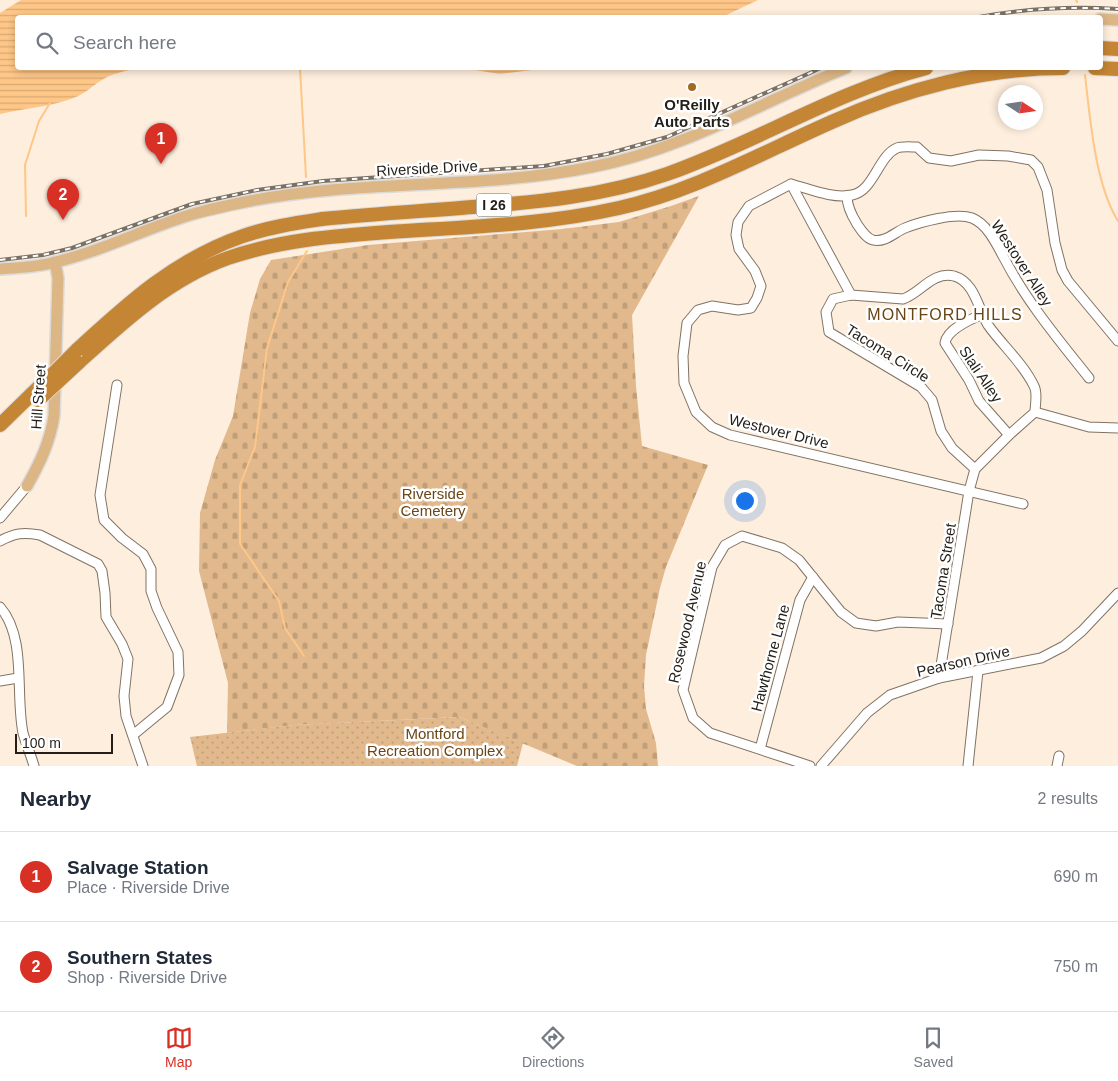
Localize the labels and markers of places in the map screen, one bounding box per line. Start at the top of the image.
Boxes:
marker: O'Reilly Auto Parts [686,81,698,93]
place label: O'Reilly Auto Parts [654,96,730,130]
pin: 1 [145,123,177,164]
pin: 2 [47,179,79,220]

